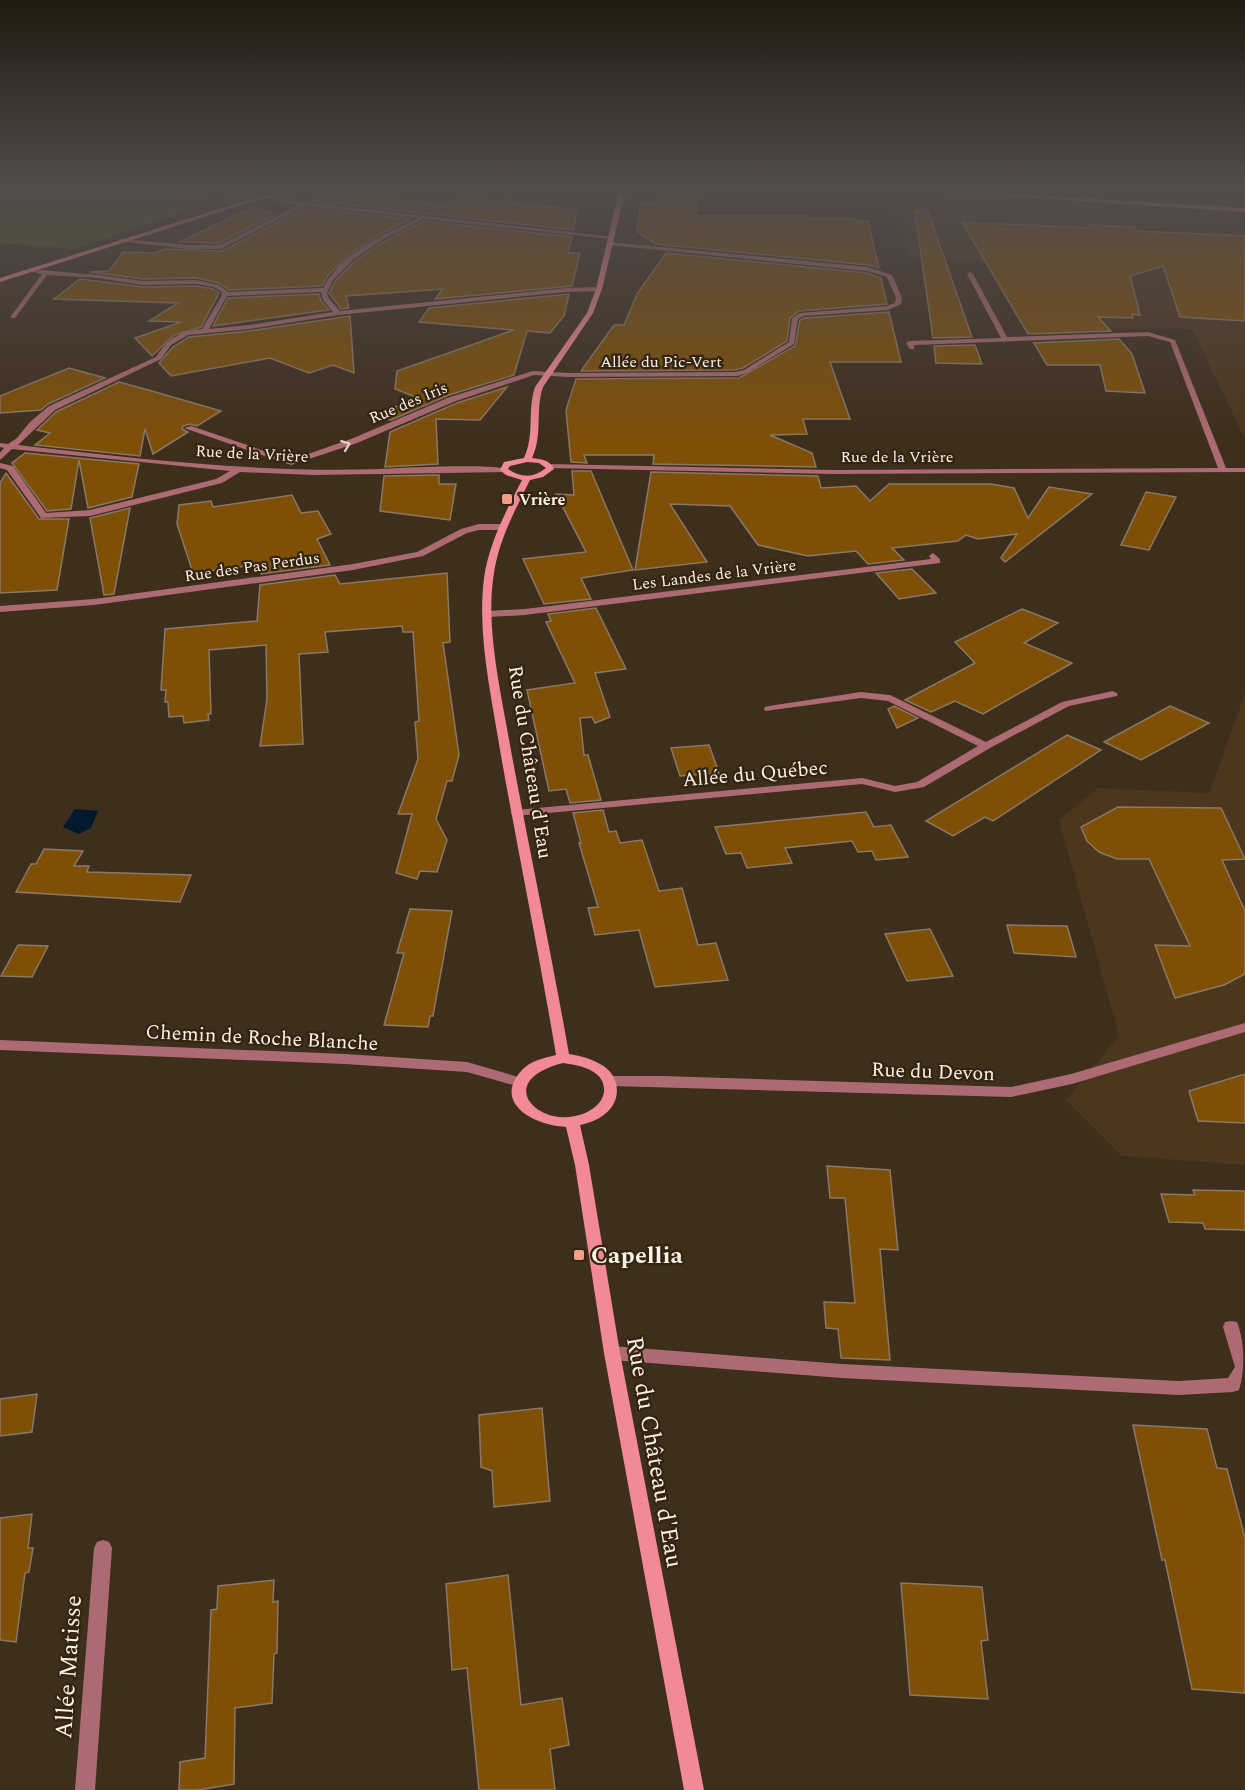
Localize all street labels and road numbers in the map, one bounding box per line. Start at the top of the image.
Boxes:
street label: Allée du Pic-Vert [600,350,722,374]
street label: Rue des Iris [365,376,451,430]
street label: Rue de la Vrière [195,439,309,469]
street label: Rue de la Vrière [840,445,954,469]
street label: Rue des Pas Perdus [183,546,321,588]
street label: Les Landes de la Vrière [631,553,798,597]
street label: Rue du Château d'Eau [500,663,560,861]
street label: Allée du Québec [681,753,829,795]
street label: Chemin de Roche Blanche [145,1017,379,1059]
street label: Rue du Devon [871,1055,995,1089]
street label: Rue du Château d'Eau [616,1334,692,1571]
street label: Allée Matisse [46,1594,92,1740]

